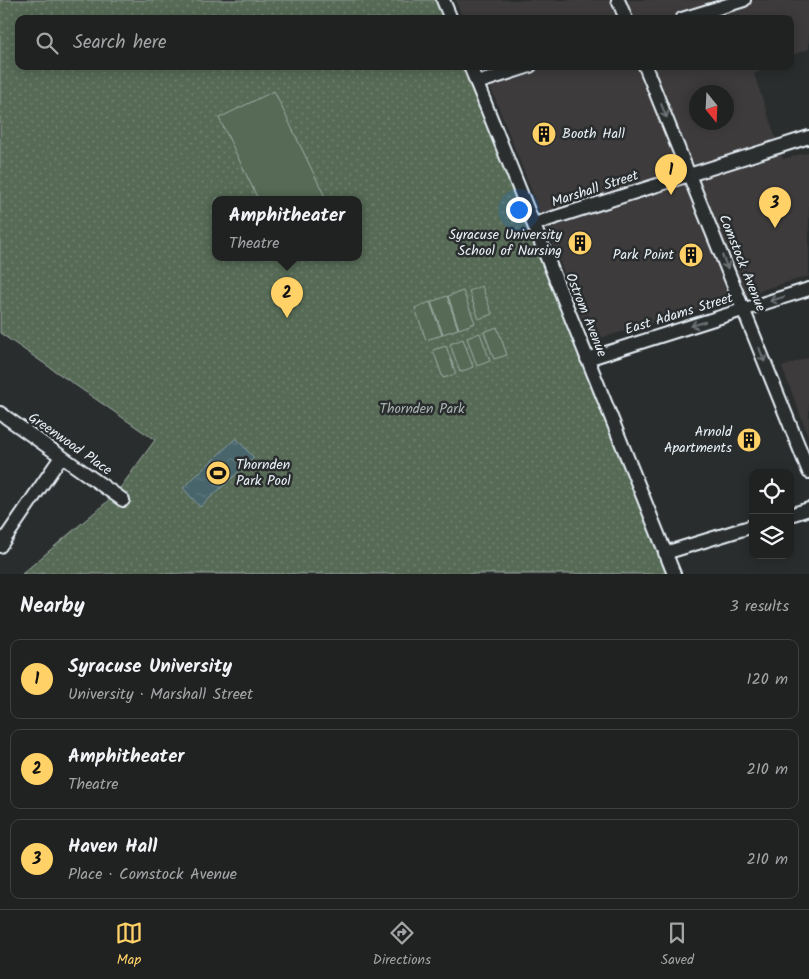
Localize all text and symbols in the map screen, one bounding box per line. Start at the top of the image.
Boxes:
search box [15,15,794,70]
text: Search here [73,28,167,58]
icon: search [33,29,61,57]
north arrow [689,85,734,130]
one-way arrow [660,103,669,118]
building icon: Booth Hall [531,121,557,147]
place label: Booth Hall [562,123,626,145]
pin: 1 [655,154,687,195]
street label: Marshall Street [549,164,642,213]
pin: 3 [759,187,791,228]
popup [212,196,362,261]
your location [506,197,532,223]
text: Amphitheater [229,201,345,231]
street label: Comstock Avenue [712,211,772,316]
place label: Syracuse University School of Nursing [449,224,562,262]
building icon: Syracuse University School of Nursing [567,230,593,256]
text: Theatre [229,231,279,256]
building icon: Park Point [678,242,704,268]
place label: Park Point [613,244,675,266]
one-way arrow [721,254,730,269]
street label: Ostrom Avenue [559,270,613,361]
pin: 2 [271,277,303,318]
street label: East Adams Street [622,287,736,341]
one-way arrow [769,295,785,305]
one-way arrow [690,319,706,329]
one-way arrow [758,346,767,362]
park label: Thornden Park [379,398,465,420]
street label: Greenwood Place [24,407,117,482]
place label: Arnold Apartments [664,421,733,459]
building icon: Arnold Apartments [736,427,762,453]
place label: Thornden Park Pool [236,454,291,492]
sports icon: Thornden Park Pool [205,460,231,486]
map controls [749,469,794,559]
button: locate [749,469,794,514]
button: layers [749,514,794,559]
text: Nearby [20,590,85,623]
text: 3 results [730,594,789,619]
text: Syracuse University [68,652,232,682]
text: 1 [35,667,39,692]
text: 120 m [747,667,788,692]
text: University · Marshall Street [68,682,253,707]
text: Amphitheater [68,742,184,772]
text: 2 [32,757,42,782]
text: 210 m [747,757,788,782]
text: Theatre [68,772,119,797]
text: Haven Hall [68,832,157,862]
text: 3 [33,847,41,872]
text: 210 m [747,847,788,872]
text: Place · Comstock Avenue [68,862,237,887]
tab: Map [115,919,143,971]
tab: Directions [373,919,431,971]
tab: Saved [661,919,694,971]

